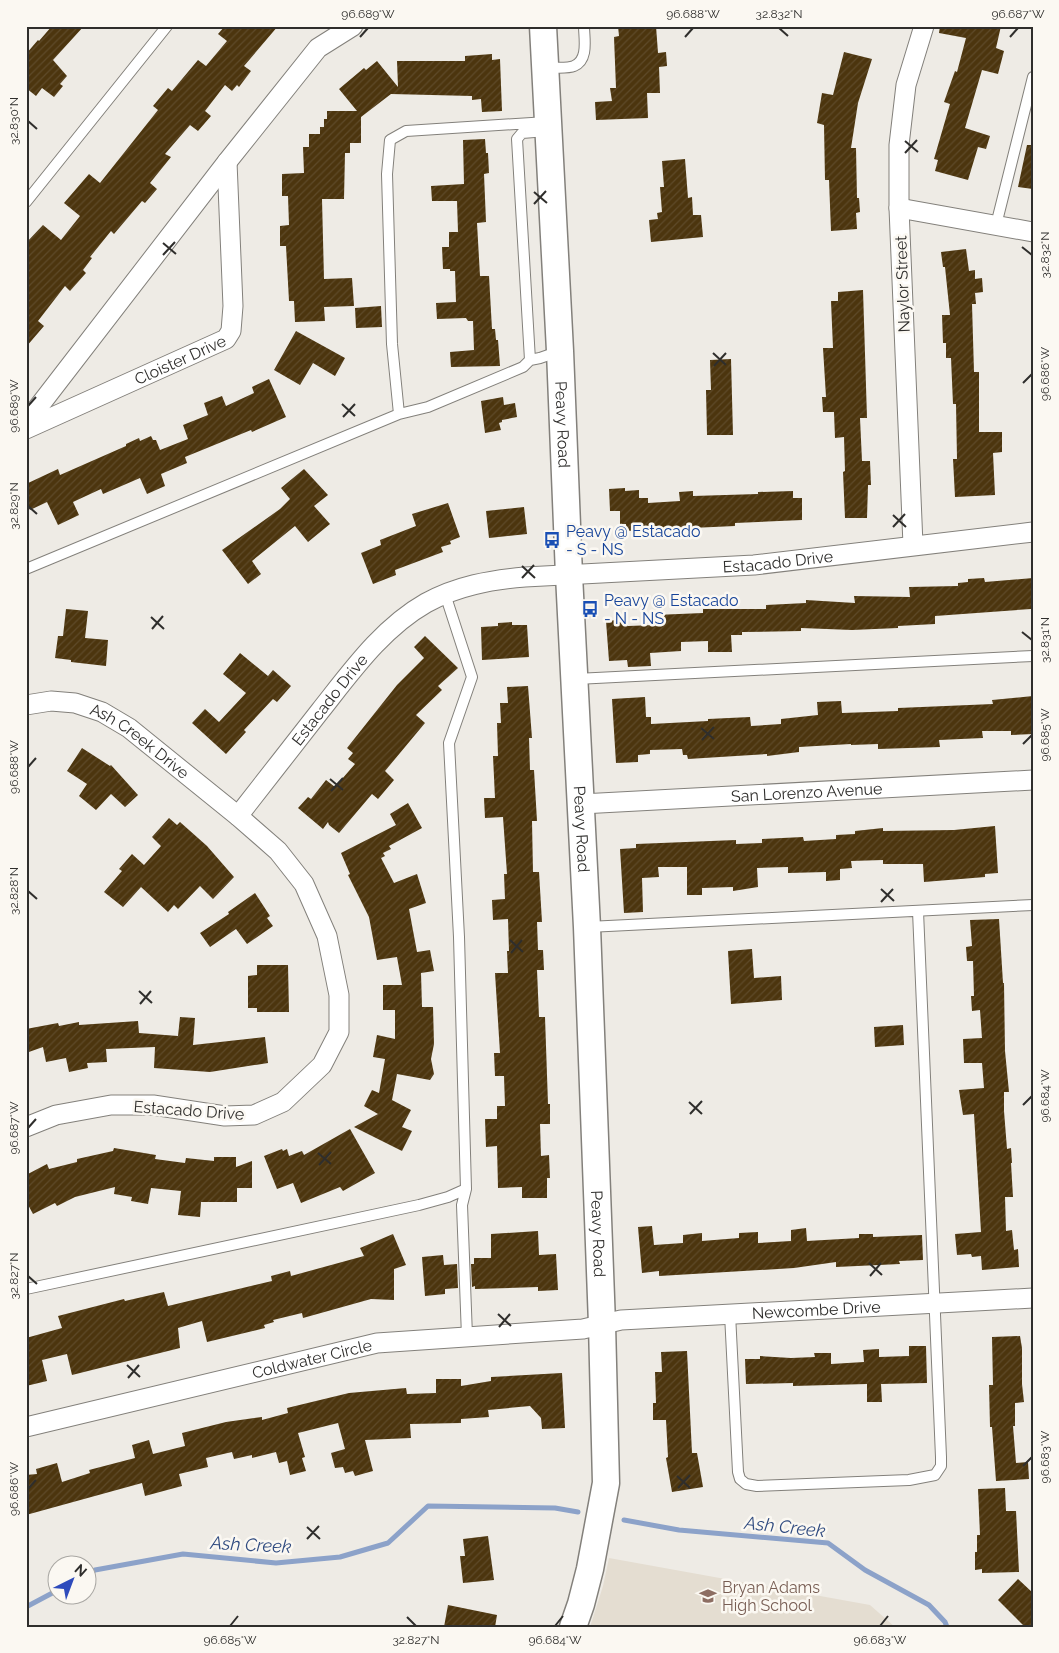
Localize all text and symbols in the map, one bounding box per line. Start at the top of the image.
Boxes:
text: 96.689°W [341,7,395,21]
text: 96.688°W [666,7,720,21]
text: 32.832°N [755,7,803,21]
text: 96.687°W [991,7,1045,21]
text: 32.830°N [7,97,21,145]
text: 32.832°N [1038,231,1052,279]
street label: Naylor Street [891,235,914,333]
street label: Cloister Drive [132,331,229,389]
text: 96.686°W [1038,347,1052,401]
text: 96.689°W [7,379,21,433]
street label: Peavy Road [551,381,574,468]
text: 32.829°N [7,482,21,530]
place label: Peavy @ Estacado - S - NS [566,522,700,559]
bus stop icon: Peavy @ Estacado - S - NS [542,530,562,550]
street label: Estacado Drive [722,547,834,577]
place label: Peavy @ Estacado - N - NS [604,591,738,628]
bus stop icon: Peavy @ Estacado - N - NS [580,599,600,619]
text: 32.831°N [1038,617,1052,663]
street label: Estacado Drive [288,650,372,749]
street label: Ash Creek Drive [88,700,193,783]
text: 96.685°W [1038,708,1052,762]
text: 96.688°W [7,740,21,794]
street label: San Lorenzo Avenue [730,779,883,806]
street label: Peavy Road [570,785,593,873]
text: 32.828°N [7,867,21,915]
text: 96.684°W [1038,1069,1052,1123]
street label: Estacado Drive [133,1097,245,1124]
text: 96.687°W [7,1101,21,1155]
street label: Peavy Road [587,1190,609,1278]
text: 32.827°N [7,1252,21,1300]
street label: Newcombe Drive [752,1297,881,1323]
street label: Coldwater Circle [250,1336,374,1383]
text: 96.683°W [1038,1430,1052,1483]
text: 96.686°W [7,1462,21,1516]
water label: Ash Creek [743,1512,827,1541]
water label: Ash Creek [209,1532,292,1557]
north arrow [48,1556,98,1606]
text: N [71,1561,90,1580]
place label: Bryan Adams High School [722,1578,820,1615]
school or university icon: Bryan Adams High School [698,1586,718,1606]
text: 96.685°W [203,1633,257,1647]
text: 32.827°N [392,1633,440,1647]
text: 96.684°W [528,1633,582,1647]
text: 96.683°W [854,1633,907,1647]

